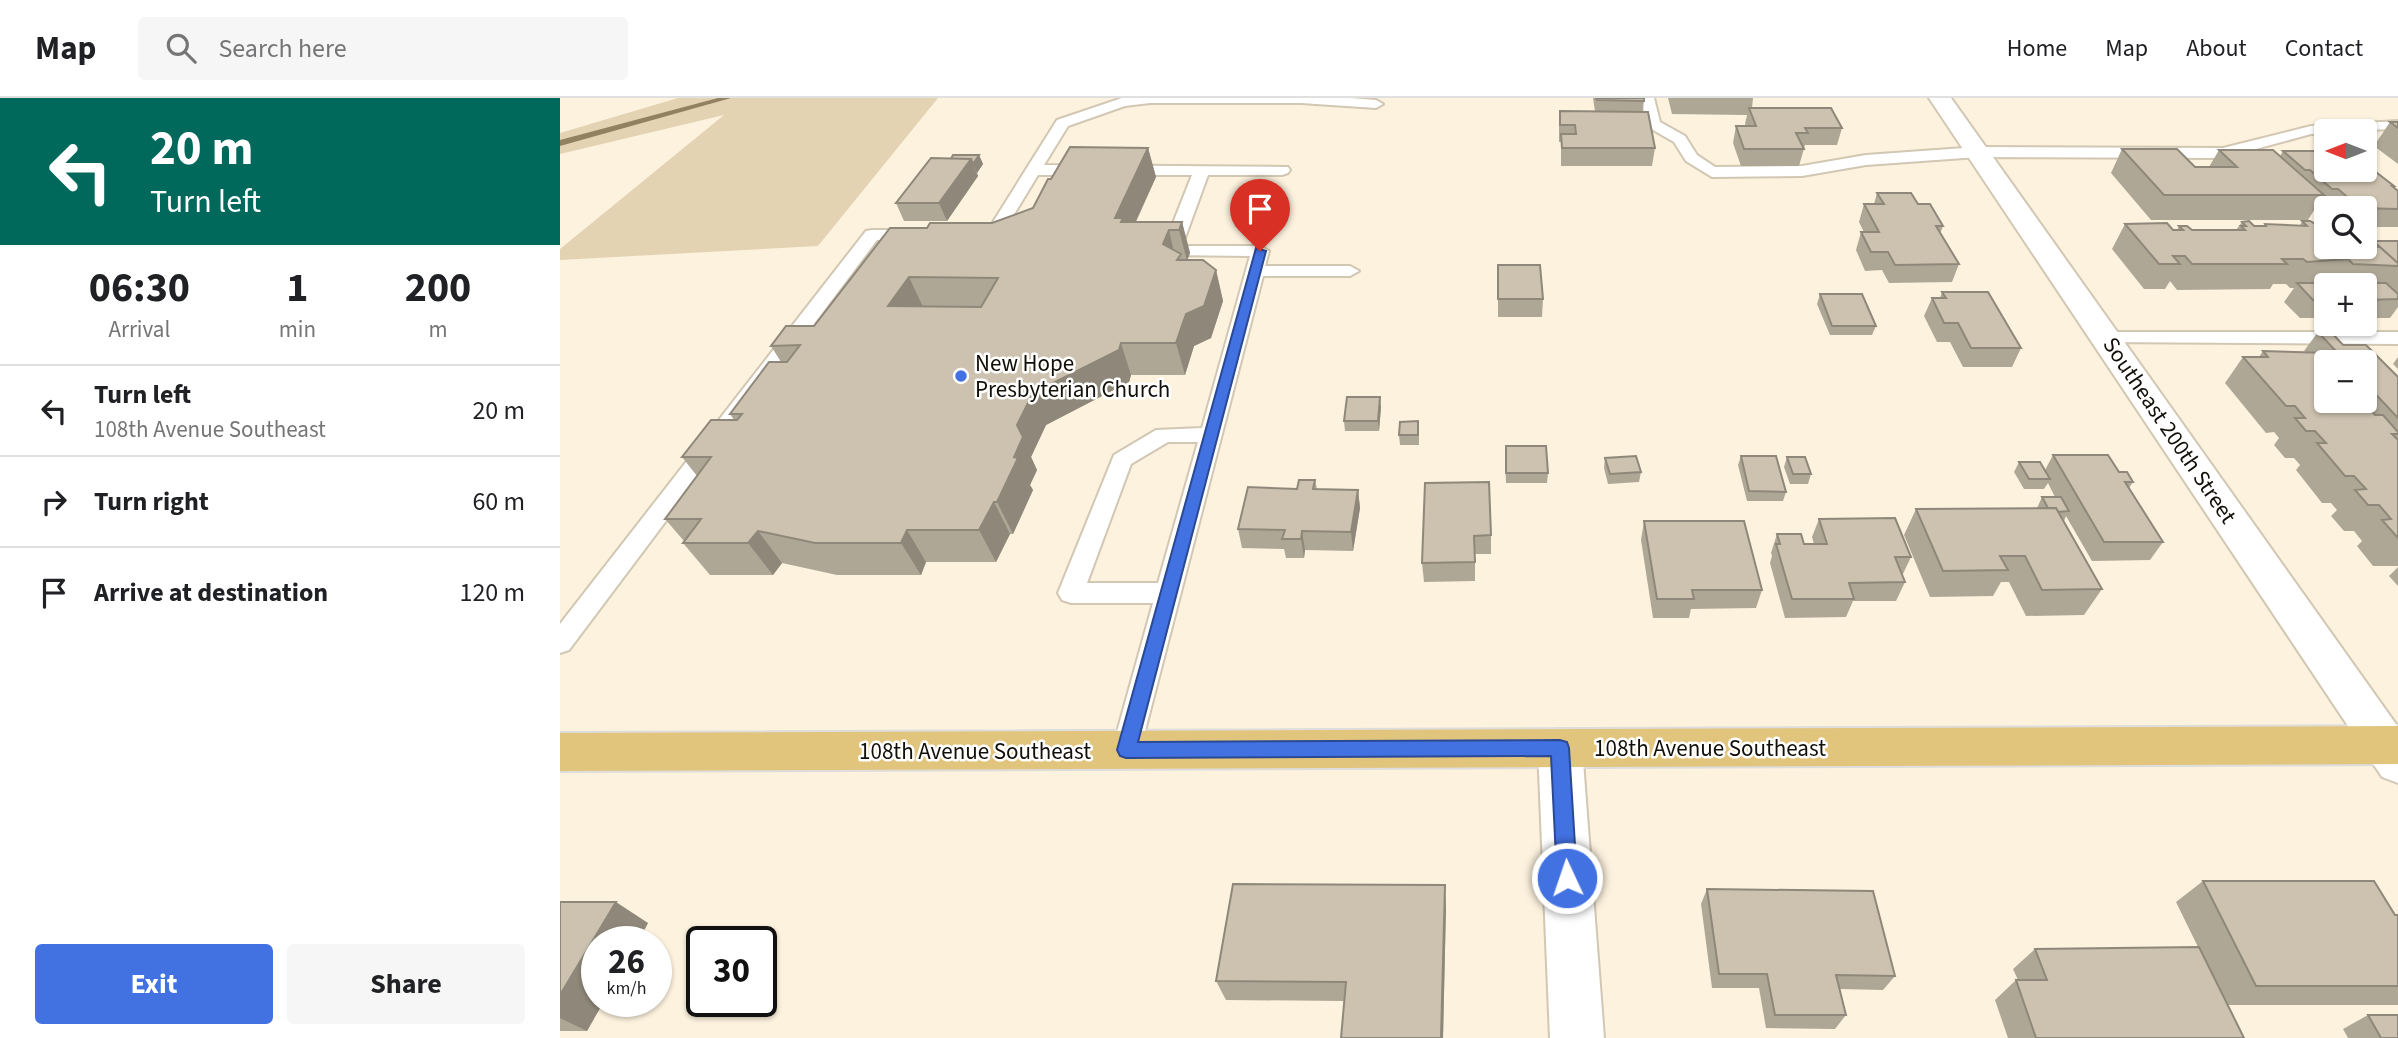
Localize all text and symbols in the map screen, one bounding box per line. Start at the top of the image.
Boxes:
search box [138,17,628,80]
text: Map [35,25,96,72]
icon: search [162,29,200,67]
text: Search here [218,30,347,67]
text: Home [2007,31,2067,66]
text: Map [2105,31,2148,66]
text: About [2186,31,2247,66]
text: Contact [2285,31,2363,66]
text: 20 m [150,114,254,184]
north arrow [2314,119,2376,182]
map controls [2314,119,2377,413]
icon: left [35,126,126,217]
text: Turn left [150,179,261,225]
pin [1230,179,1290,251]
icon: arrive [1241,190,1279,228]
button: search [2314,196,2377,259]
text: 06:30 [89,258,190,318]
text: 1 [286,258,308,318]
text: 200 [405,258,471,318]
button: + [2314,273,2377,336]
text: Arrival [108,313,170,346]
text: min [279,313,316,346]
text: m [428,313,448,346]
street label: Southeast 200th Street [2095,330,2245,530]
place label: New Hope Presbyterian Church [975,347,1170,406]
button: − [2314,350,2377,413]
marker: New Hope Presbyterian Church [953,368,969,384]
text: Turn left [94,376,191,413]
icon: left [35,392,73,430]
text: 20 m [472,392,525,429]
text: 108th Avenue Southeast [94,413,326,446]
icon: right [35,483,73,521]
text: Turn right [94,483,209,520]
text: 60 m [472,483,525,520]
icon: arrive [35,574,73,612]
text: Arrive at destination [94,574,328,611]
text: 120 m [459,574,525,611]
street label: 108th Avenue Southeast [1594,732,1826,765]
street label: 108th Avenue Southeast [859,735,1091,768]
position arrow [1530,841,1604,915]
speed limit sign: 30 [686,926,777,1017]
text: 26 [608,937,645,987]
button: Exit [35,944,273,1024]
button: Share [287,944,525,1024]
text: km/h [607,976,646,1001]

